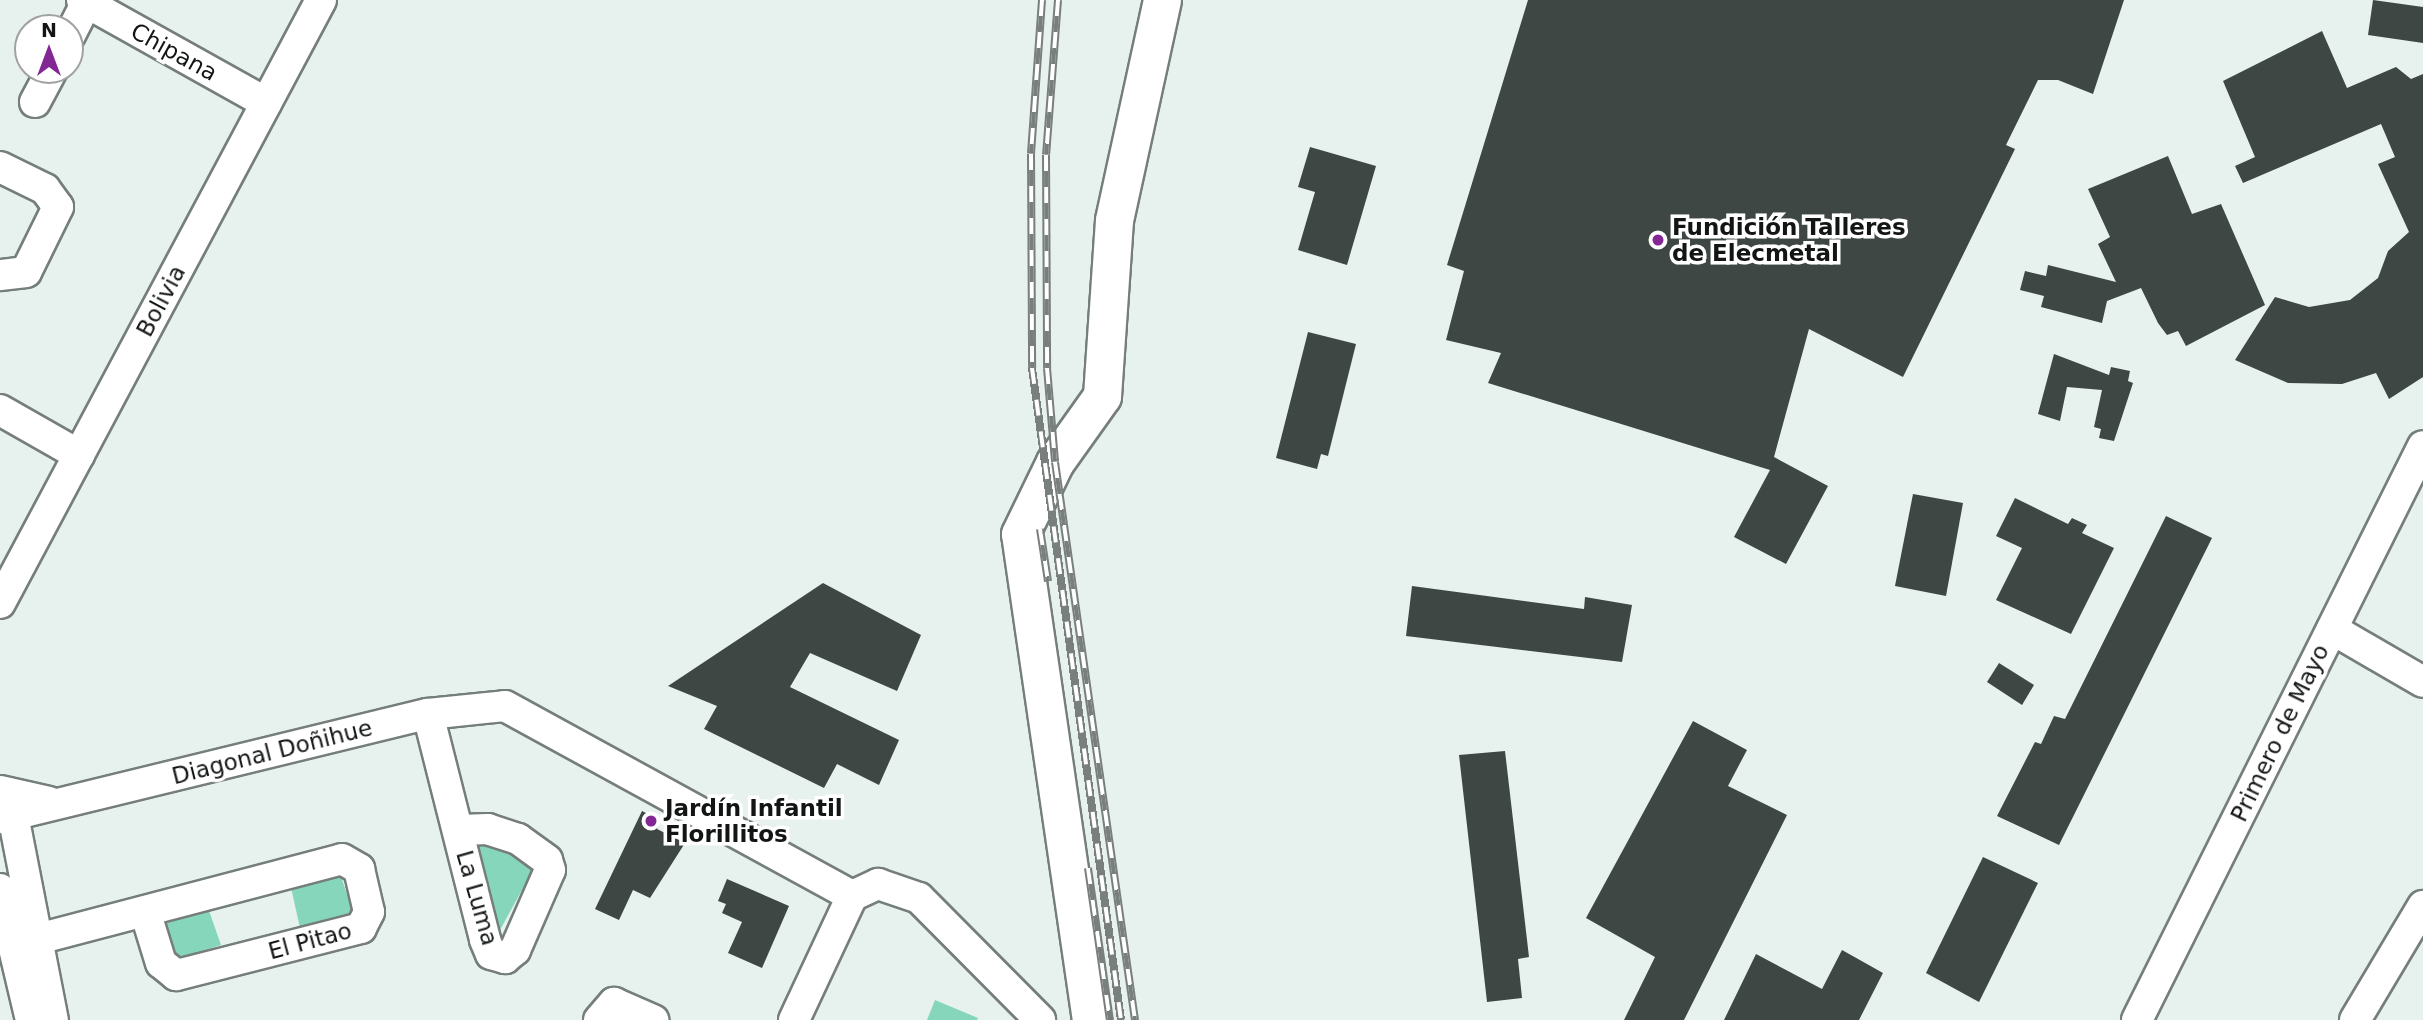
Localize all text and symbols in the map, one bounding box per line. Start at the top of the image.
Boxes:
north arrow [14,14,84,84]
street label: Chipana [126,17,222,87]
text: N [41,19,57,41]
place label: Fundición Talleres de Elecmetal [1672,213,1906,267]
marker: Fundición Talleres de Elecmetal [1650,232,1666,248]
street label: Bolivia [131,261,191,341]
street label: Primero de Mayo [2225,640,2335,826]
street label: Diagonal Doñihue [169,714,375,790]
place label: Jardín Infantil Florillitos [665,794,843,848]
marker: Jardín Infantil Florillitos [643,813,659,829]
street label: La Luma [450,847,504,949]
street label: El Pitao [265,917,355,965]

